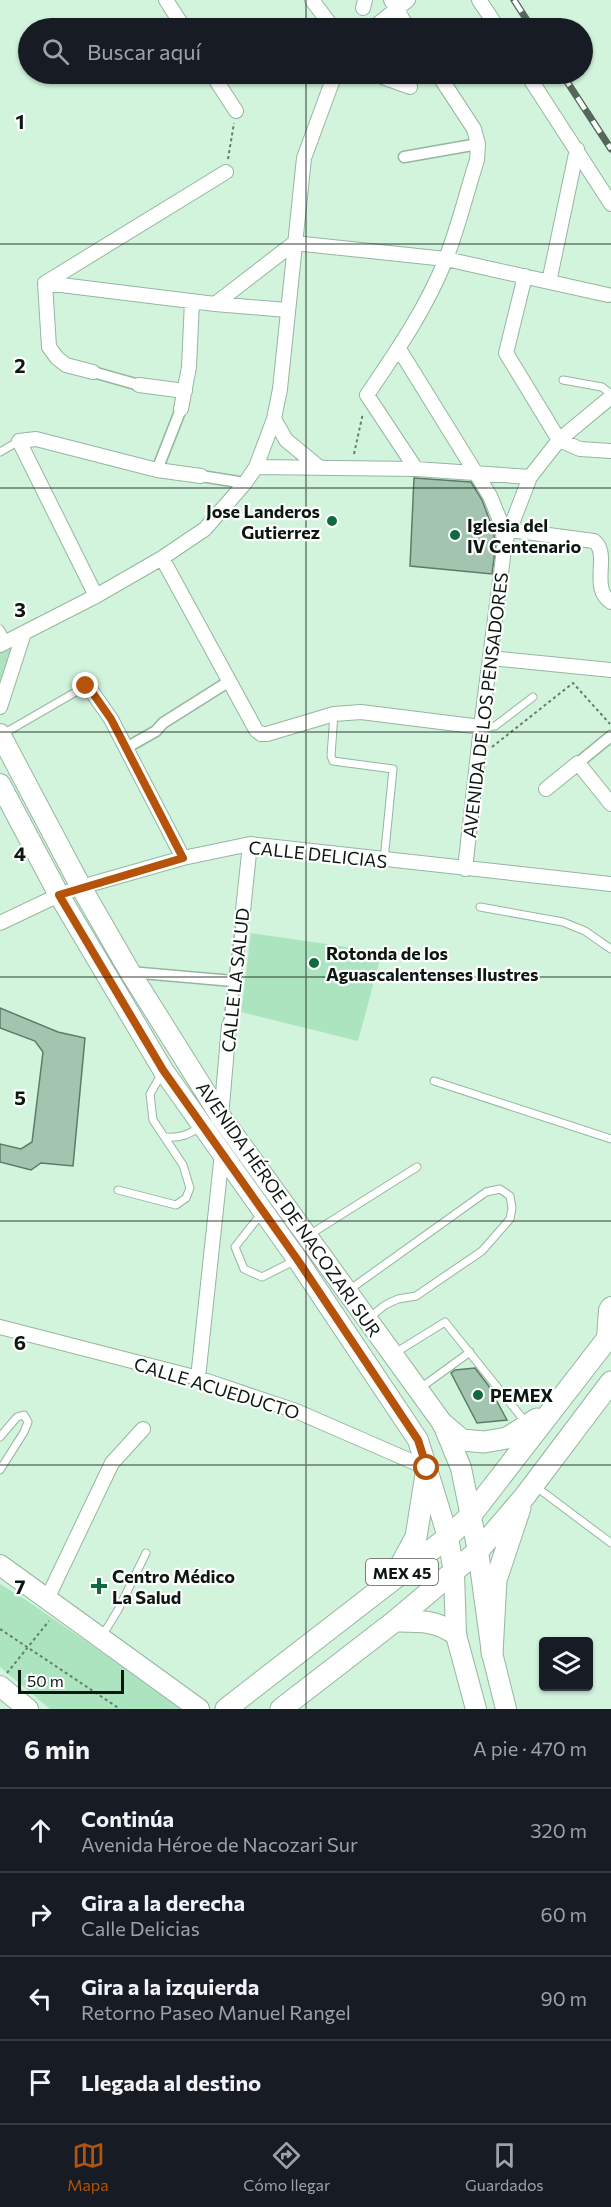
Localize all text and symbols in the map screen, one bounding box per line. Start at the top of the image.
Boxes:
search box [18,18,593,84]
icon: search [39,35,72,68]
text: Buscar aquí [87,38,201,65]
text: 1 [15,109,25,133]
text: 2 [14,353,26,377]
place label: Jose Landeros Gutierrez [206,500,320,543]
marker: Jose Landeros Gutierrez [325,514,339,528]
place label: Iglesia del IV Centenario [467,514,581,557]
marker: Iglesia del IV Centenario [448,528,462,542]
street label: AVENIDA DE LOS PENSADORES [458,571,512,839]
text: 3 [14,597,26,621]
route end [72,672,98,698]
street label: CALLE DELICIAS [248,836,388,872]
text: 4 [14,841,26,865]
street label: CALLE LA SALUD [216,907,254,1053]
place label: Rotonda de los Aguascalentenses Ilustres [326,942,538,985]
marker: Rotonda de los Aguascalentenses Ilustres [307,956,321,970]
street label: AVENIDA HÉROE DE NACOZARI SUR [192,1077,386,1341]
text: 5 [14,1085,26,1109]
text: 6 [14,1330,26,1354]
street label: CALLE ACUEDUCTO [132,1352,302,1424]
place label: PEMEX [490,1384,553,1406]
marker: PEMEX [471,1388,485,1402]
route start [413,1454,439,1480]
road number: MEX 45 [366,1559,438,1585]
place label: Centro Médico La Salud [112,1565,235,1608]
text: 7 [15,1574,26,1598]
marker: Centro Médico La Salud [90,1577,108,1595]
map controls [539,1637,593,1691]
button: layers [539,1637,593,1691]
scale bar [18,1667,124,1694]
text: 50 m [27,1671,64,1690]
text: 6 min [24,1733,90,1764]
text: A pie · 470 m [473,1736,587,1760]
text: Continúa [81,1805,174,1832]
icon: ahead [24,1814,57,1847]
text: 320 m [530,1818,587,1842]
text: Avenida Héroe de Nacozari Sur [81,1832,358,1856]
text: Gira a la derecha [81,1889,245,1916]
icon: right [24,1898,57,1931]
text: 60 m [541,1902,587,1926]
text: Calle Delicias [81,1916,200,1940]
text: Gira a la izquierda [81,1973,259,2000]
icon: left [24,1982,57,2015]
text: 90 m [541,1986,587,2010]
text: Retorno Paseo Manuel Rangel [81,2000,351,2024]
icon: arrive [24,2066,57,2099]
text: Llegada al destino [81,2069,261,2096]
tab: Mapa [67,2139,109,2194]
tab: Cómo llegar [243,2139,330,2194]
tab: Guardados [465,2139,544,2194]

